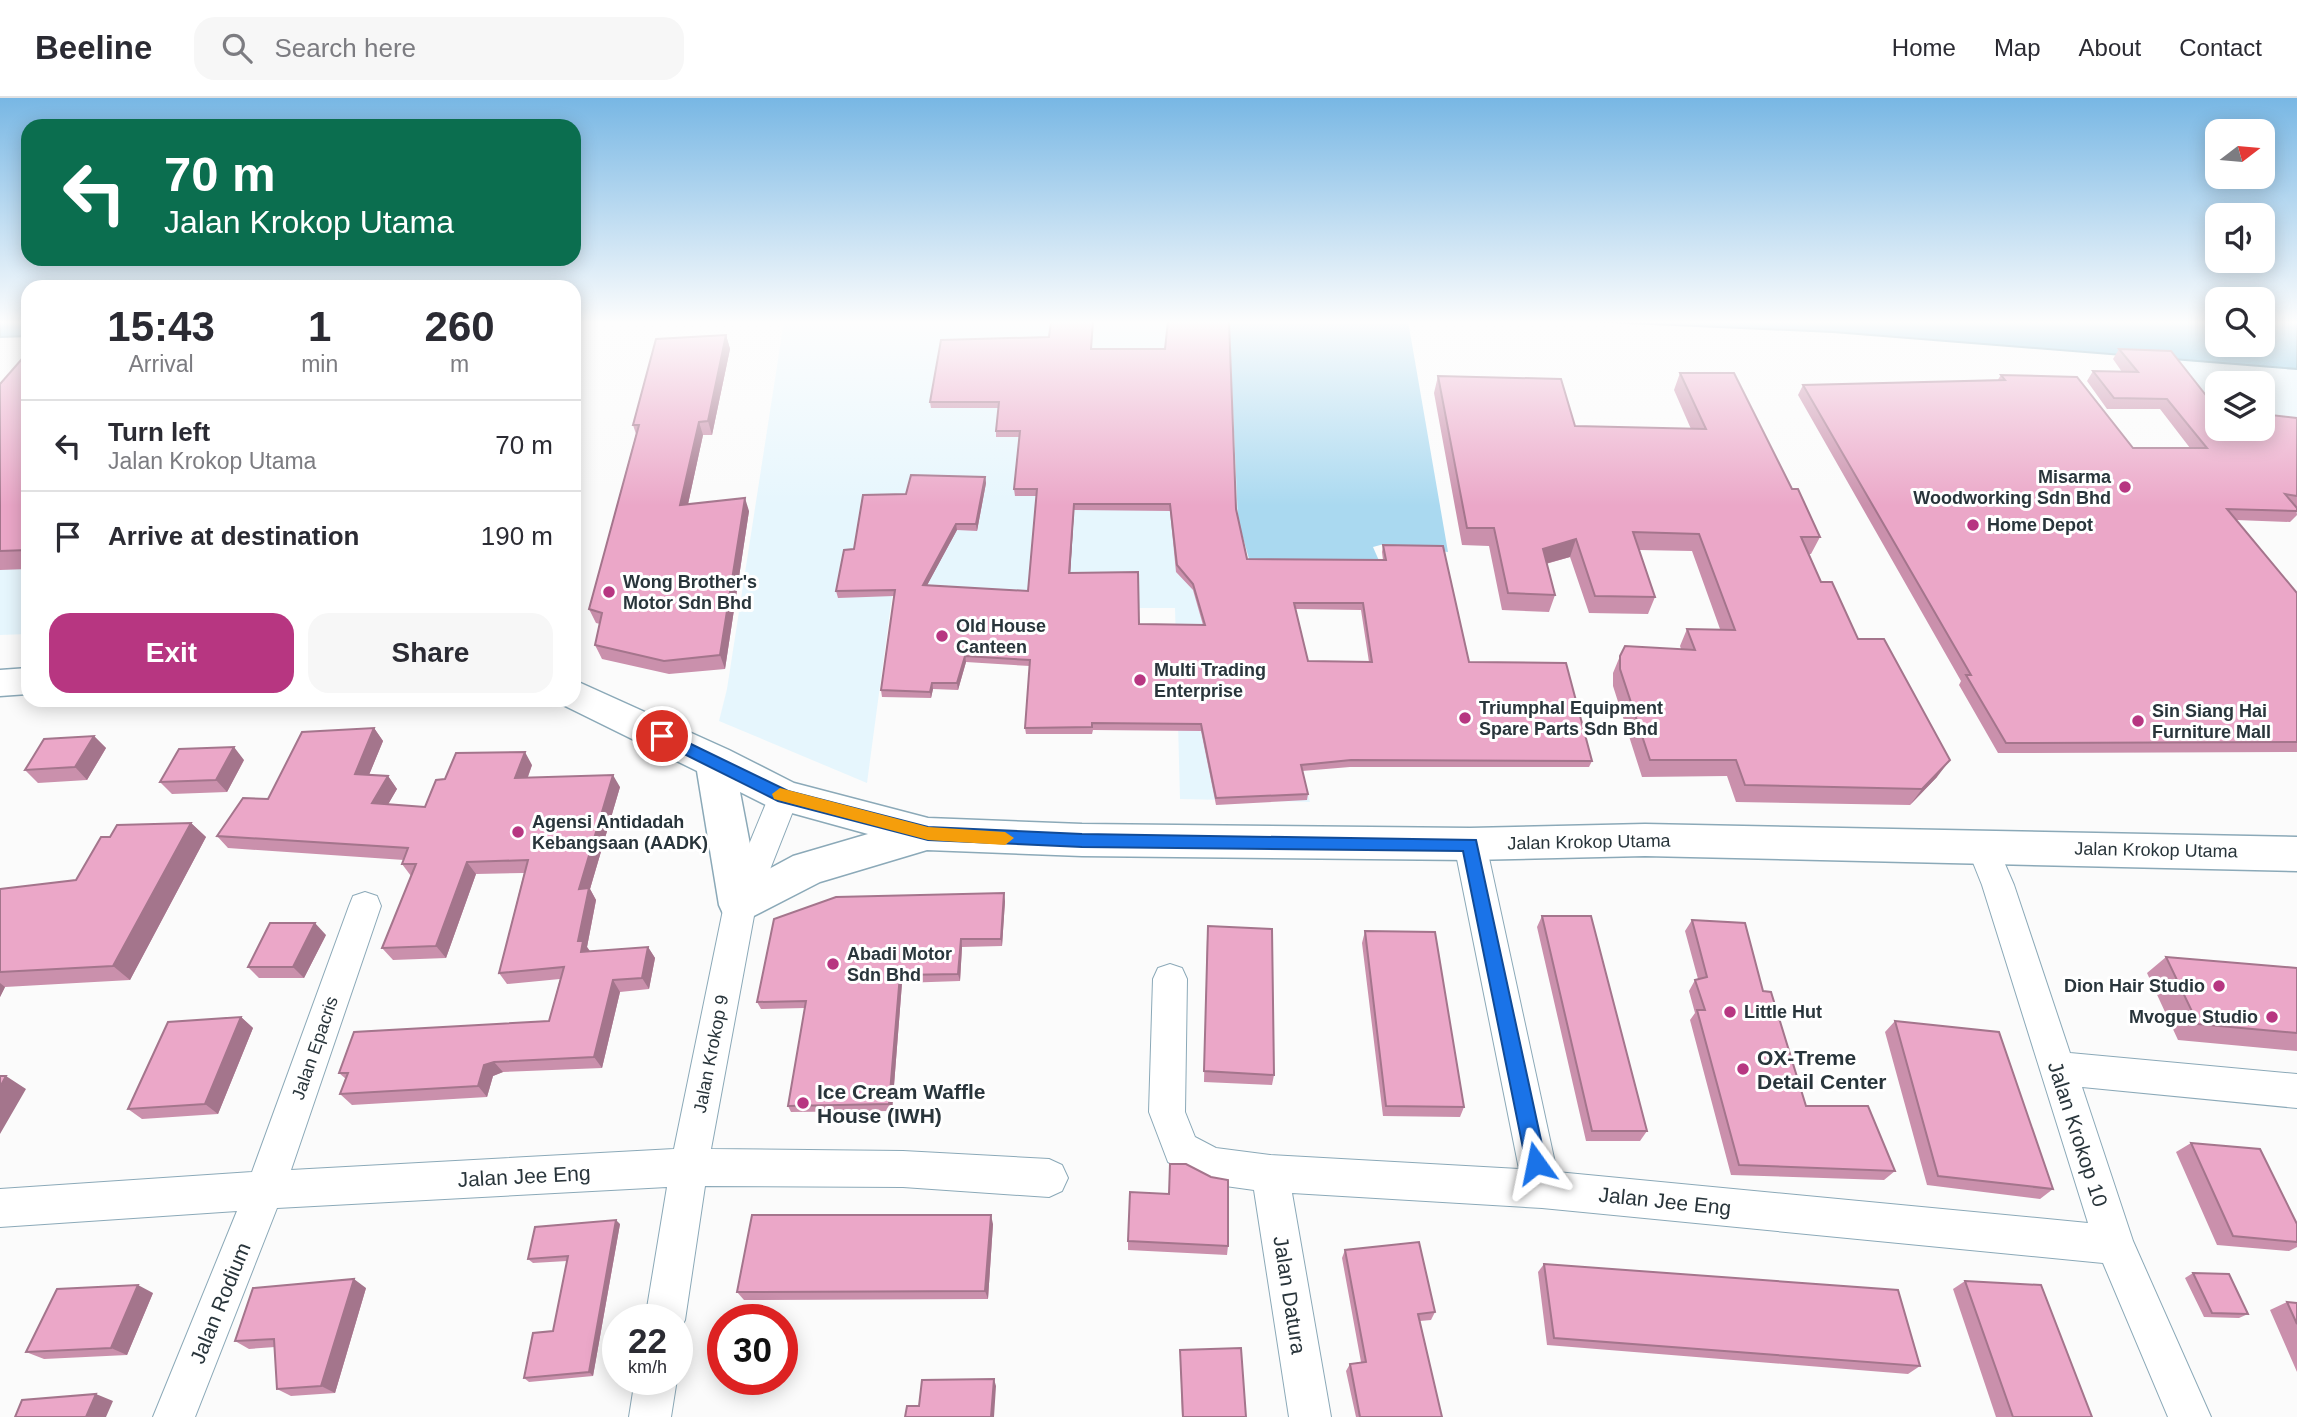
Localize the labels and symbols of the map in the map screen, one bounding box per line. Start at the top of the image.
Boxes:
north arrow [2205,119,2275,189]
place label: Misarma Woodworking Sdn Bhd [1913,467,2112,508]
marker: Misarma Woodworking Sdn Bhd [2117,479,2133,495]
place label: Home Depot [1987,515,2093,535]
marker: Home Depot [1965,517,1981,533]
place label: Wong Brother's Motor Sdn Bhd [623,572,757,613]
marker: Wong Brother's Motor Sdn Bhd [601,584,617,600]
place label: Old House Canteen [956,616,1046,657]
marker: Old House Canteen [934,628,950,644]
place label: Multi Trading Enterprise [1154,660,1266,701]
marker: Multi Trading Enterprise [1132,672,1148,688]
place label: Triumphal Equipment Spare Parts Sdn Bhd [1479,698,1663,739]
place label: Sin Siang Hai Furniture Mall [2152,701,2271,742]
pin [632,706,692,766]
marker: Triumphal Equipment Spare Parts Sdn Bhd [1457,710,1473,726]
marker: Sin Siang Hai Furniture Mall [2130,713,2146,729]
place label: Agensi Antidadah Kebangsaan (AADK) [532,812,708,853]
marker: Agensi Antidadah Kebangsaan (AADK) [510,824,526,840]
street label: Jalan Krokop Utama [1507,831,1672,853]
street label: Jalan Krokop Utama [2074,839,2239,861]
place label: Abadi Motor Sdn Bhd [847,944,952,985]
marker: Abadi Motor Sdn Bhd [825,956,841,972]
place label: Dion Hair Studio [2064,976,2205,996]
marker: Dion Hair Studio [2211,978,2227,994]
street label: Jalan Krokop 9 [690,993,732,1115]
street label: Jalan Epacris [288,994,342,1102]
place label: Little Hut [1744,1002,1822,1022]
marker: Little Hut [1722,1004,1738,1020]
place label: Mvogue Studio [2129,1007,2258,1027]
marker: Mvogue Studio [2264,1009,2280,1025]
place label: OX-Treme Detail Center [1757,1046,1887,1093]
street label: Jalan Krokop 10 [2044,1058,2112,1210]
marker: OX-Treme Detail Center [1735,1061,1751,1077]
place label: Ice Cream Waffle House (IWH) [817,1080,985,1127]
marker: Ice Cream Waffle House (IWH) [795,1095,811,1111]
position arrow [1499,1126,1573,1200]
street label: Jalan Jee Eng [457,1161,591,1191]
street label: Jalan Jee Eng [1598,1183,1732,1219]
street label: Jalan Datura [1269,1234,1311,1356]
street label: Jalan Rodium [185,1239,255,1367]
speed limit sign: 30 [707,1304,798,1395]

